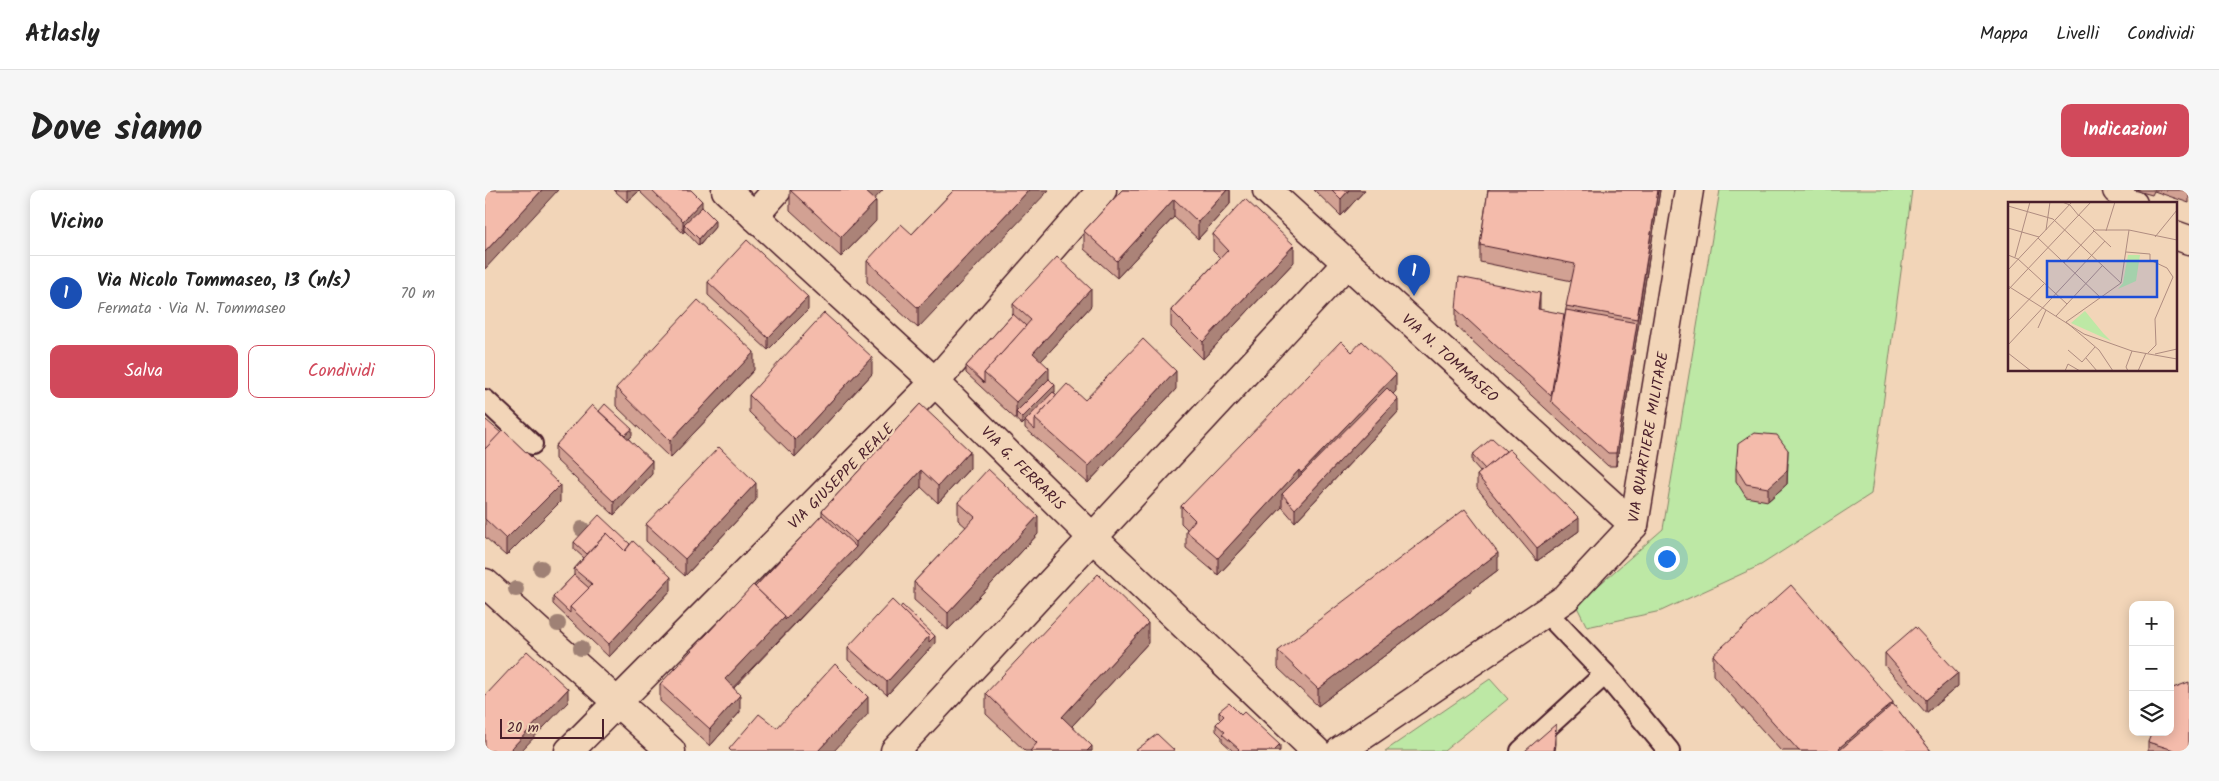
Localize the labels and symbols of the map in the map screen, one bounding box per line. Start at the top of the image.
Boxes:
inset map [2008,202,2177,371]
pin: 1 [1398,255,1430,296]
street label: VIA N. TOMMASEO [1395,309,1503,409]
street label: VIA QUARTIERE MILITARE [1622,349,1676,525]
street label: VIA GIUSEPPE REALE [783,417,901,535]
street label: VIA G. FERRARIS [975,421,1070,517]
your location [1654,546,1680,572]
scale bar [500,716,604,739]

